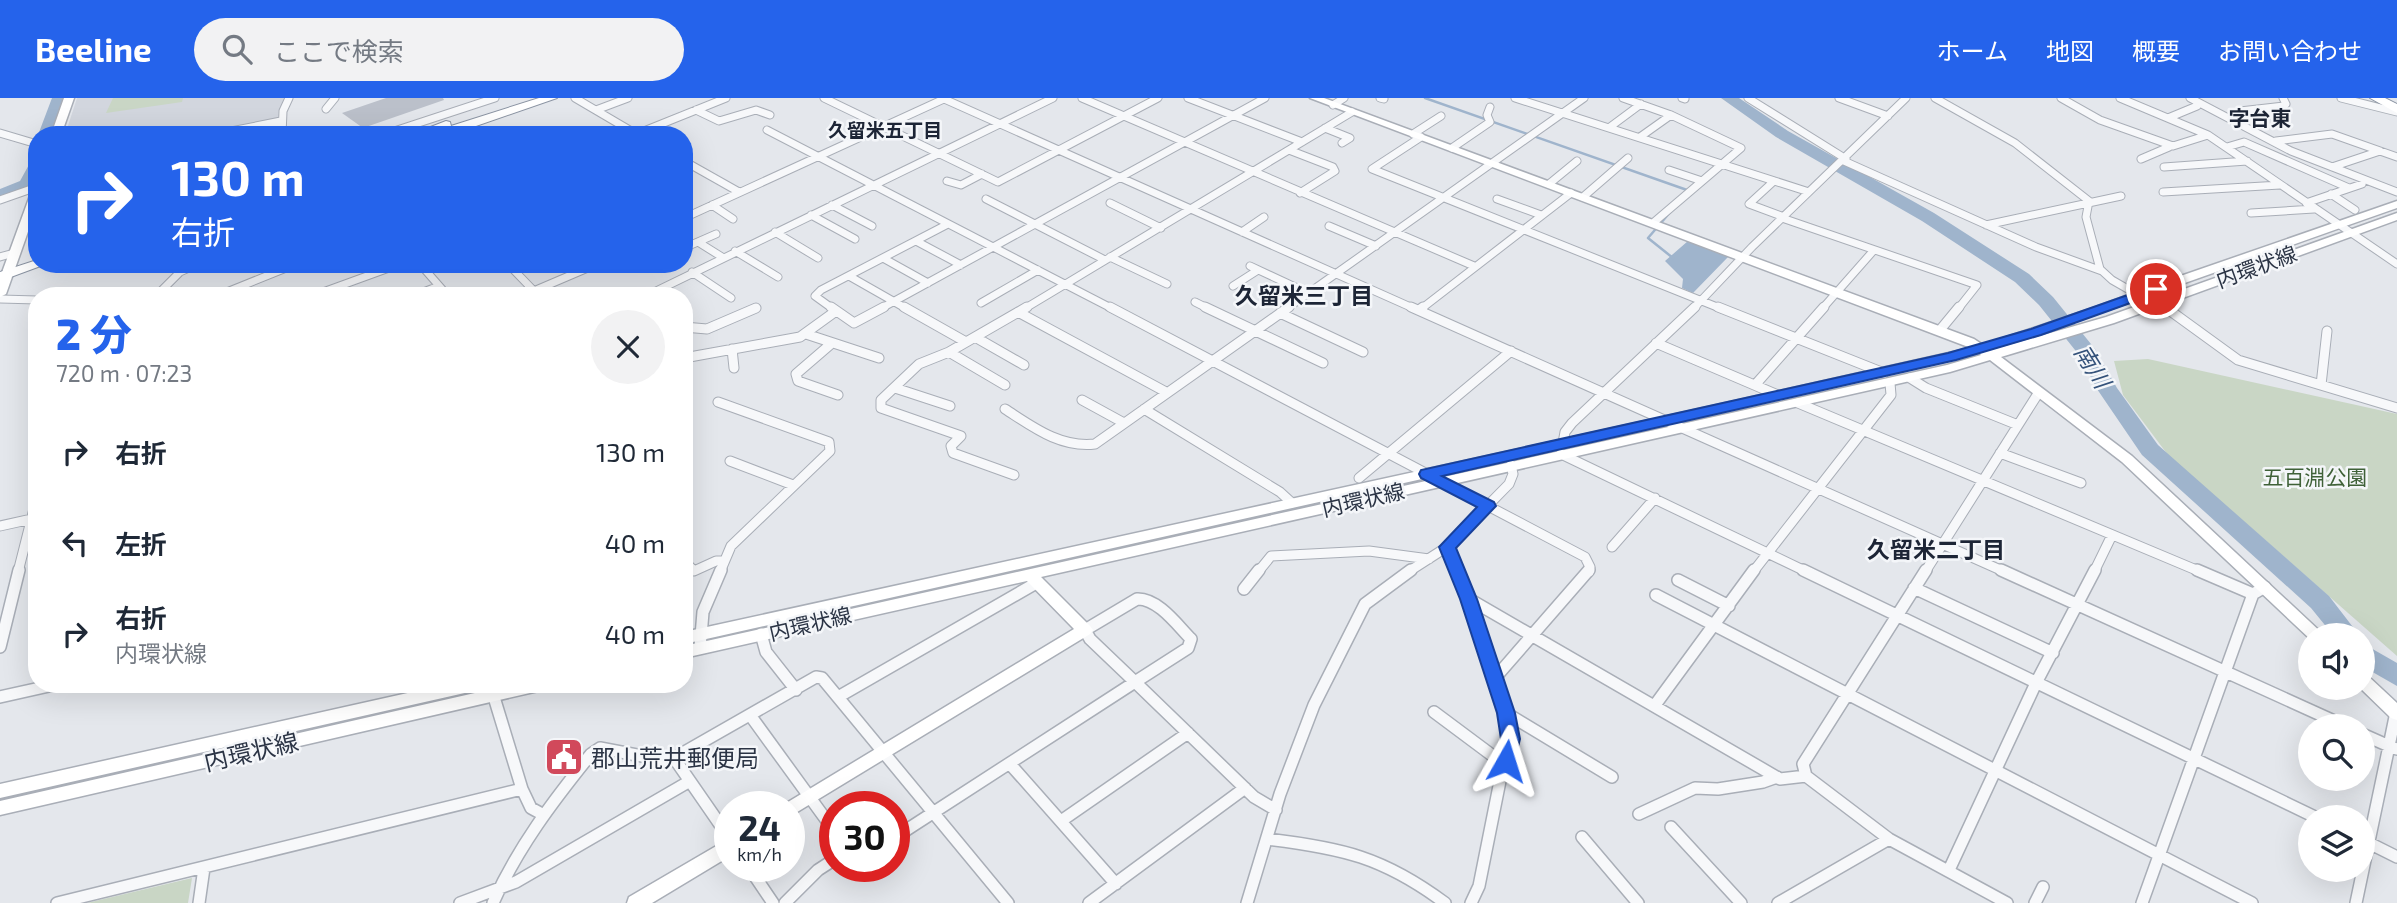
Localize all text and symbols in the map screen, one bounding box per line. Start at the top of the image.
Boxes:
search box [194,18,684,81]
text: Beeline [35,29,152,69]
icon: search [218,30,256,68]
text: ここで検索 [274,35,404,66]
text: ホーム [1937,36,2008,65]
text: 地図 [2046,36,2094,65]
text: 概要 [2132,36,2180,65]
text: お問い合わせ [2218,36,2362,65]
district label: 字台東 [2229,105,2292,130]
district label: 久留米五丁目 [828,118,942,141]
text: 130 m [171,147,305,206]
icon: right [56,154,147,245]
text: 右折 [171,212,235,250]
street label: 内環状線 [2212,240,2300,292]
pin [2126,259,2186,319]
icon: arrive [2137,270,2175,308]
district label: 久留米三丁目 [1235,281,1373,309]
text: 2 分 [56,308,132,358]
button: close [591,310,665,384]
water label: 南川 [2069,339,2119,395]
text: 720 m · 07:23 [56,359,192,387]
icon: right [56,433,94,471]
text: 130 m [596,436,665,467]
text: 右折 [115,437,167,468]
park label: 五百淵公園 [2263,464,2368,489]
street label: 内環状線 [1319,477,1407,521]
icon: left [56,524,94,562]
text: 40 m [605,527,665,558]
text: 左折 [115,528,167,559]
district label: 久留米二丁目 [1867,535,2005,563]
street label: 内環状線 [766,601,854,645]
text: 右折 [115,602,167,633]
icon: right [56,615,94,653]
text: 40 m [605,618,665,649]
map controls [2298,623,2375,882]
button: sound [2298,623,2375,700]
text: 内環状線 [115,639,207,667]
button: search [2298,714,2375,791]
position arrow [1469,724,1543,798]
street label: 内環状線 [201,726,301,776]
public building icon: 郡山荒井郵便局 [543,736,585,778]
place label: 郡山荒井郵便局 [591,743,759,772]
speed limit sign: 30 [819,791,910,882]
button: layers [2298,805,2375,882]
text: 24 [738,806,781,848]
text: km/h [737,843,782,865]

